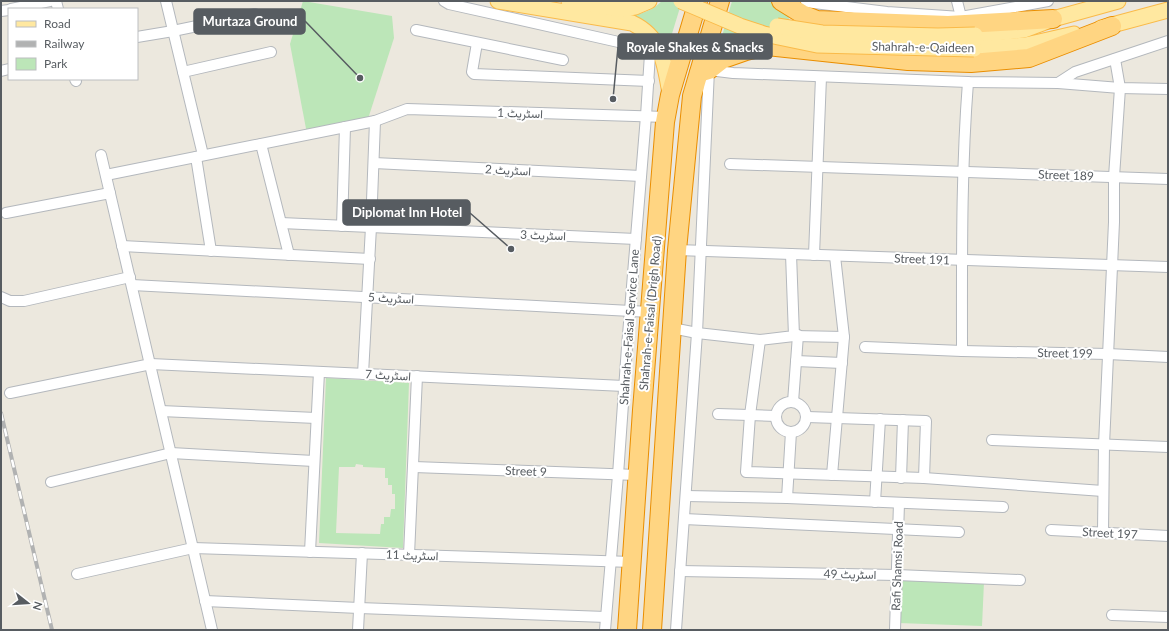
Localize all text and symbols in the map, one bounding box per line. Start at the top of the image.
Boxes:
legend [8,8,138,80]
callout: Murtaza Ground [194,9,305,34]
text: Murtaza Ground [202,13,298,29]
text: Road [44,16,71,31]
callout: Royale Shakes & Snacks [618,34,772,59]
text: Railway [44,36,85,51]
text: Royale Shakes & Snacks [626,39,764,55]
street label: Shahrah-e-Qaideen [872,39,974,55]
text: Park [44,56,68,71]
street label: اسٹریٹ 1 [497,105,543,122]
street label: اسٹریٹ 2 [485,161,531,180]
street label: Street 189 [1038,167,1094,183]
callout: Diplomat Inn Hotel [343,200,470,225]
text: Diplomat Inn Hotel [352,204,462,220]
street label: اسٹریٹ 3 [520,227,566,244]
street label: Shahrah-e-Faisal (Drigh Road) [636,235,664,391]
street label: Shahrah-e-Faisal Service Lane [616,249,642,405]
street label: Street 191 [894,251,950,267]
street label: اسٹریٹ 5 [368,289,414,308]
street label: Street 199 [1037,345,1093,361]
street label: اسٹریٹ 7 [365,366,411,385]
street label: Street 9 [505,463,547,479]
street label: Rafi Shamsi Road [888,521,906,611]
street label: Street 197 [1082,524,1138,542]
street label: اسٹریٹ 11 [385,547,439,564]
street label: اسٹریٹ 49 [823,566,877,583]
north arrow [8,583,48,623]
text: N [31,600,45,612]

